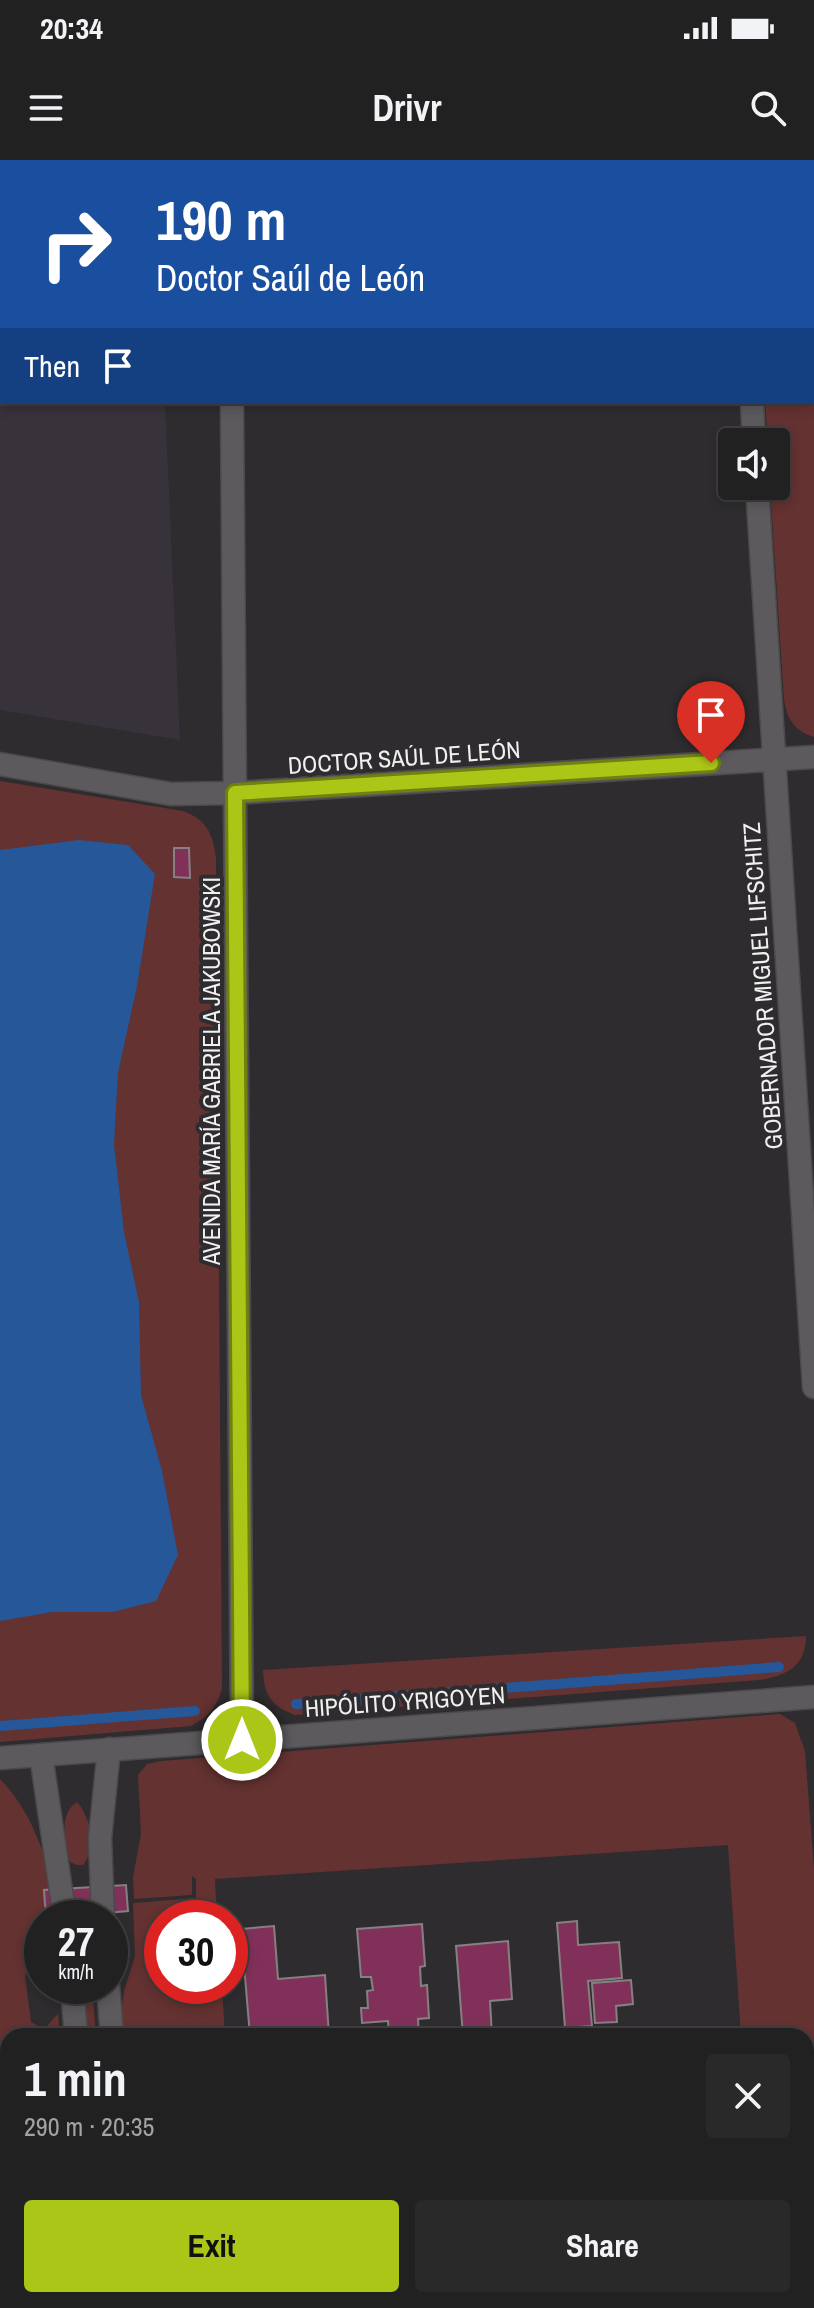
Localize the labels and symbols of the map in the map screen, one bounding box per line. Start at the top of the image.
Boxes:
pin [677,681,745,763]
street label: DOCTOR SAÚL DE LEÓN [287,733,521,781]
street label: GOBERNADOR MIGUEL LIFSCHITZ [735,822,789,1150]
street label: AVENIDA MARÍA GABRIELA JAKUBOWSKI [195,877,227,1266]
street label: HIPÓLITO YRIGOYEN [304,1678,506,1724]
position arrow [200,1698,284,1782]
speed limit sign: 30 [144,1900,248,2004]

